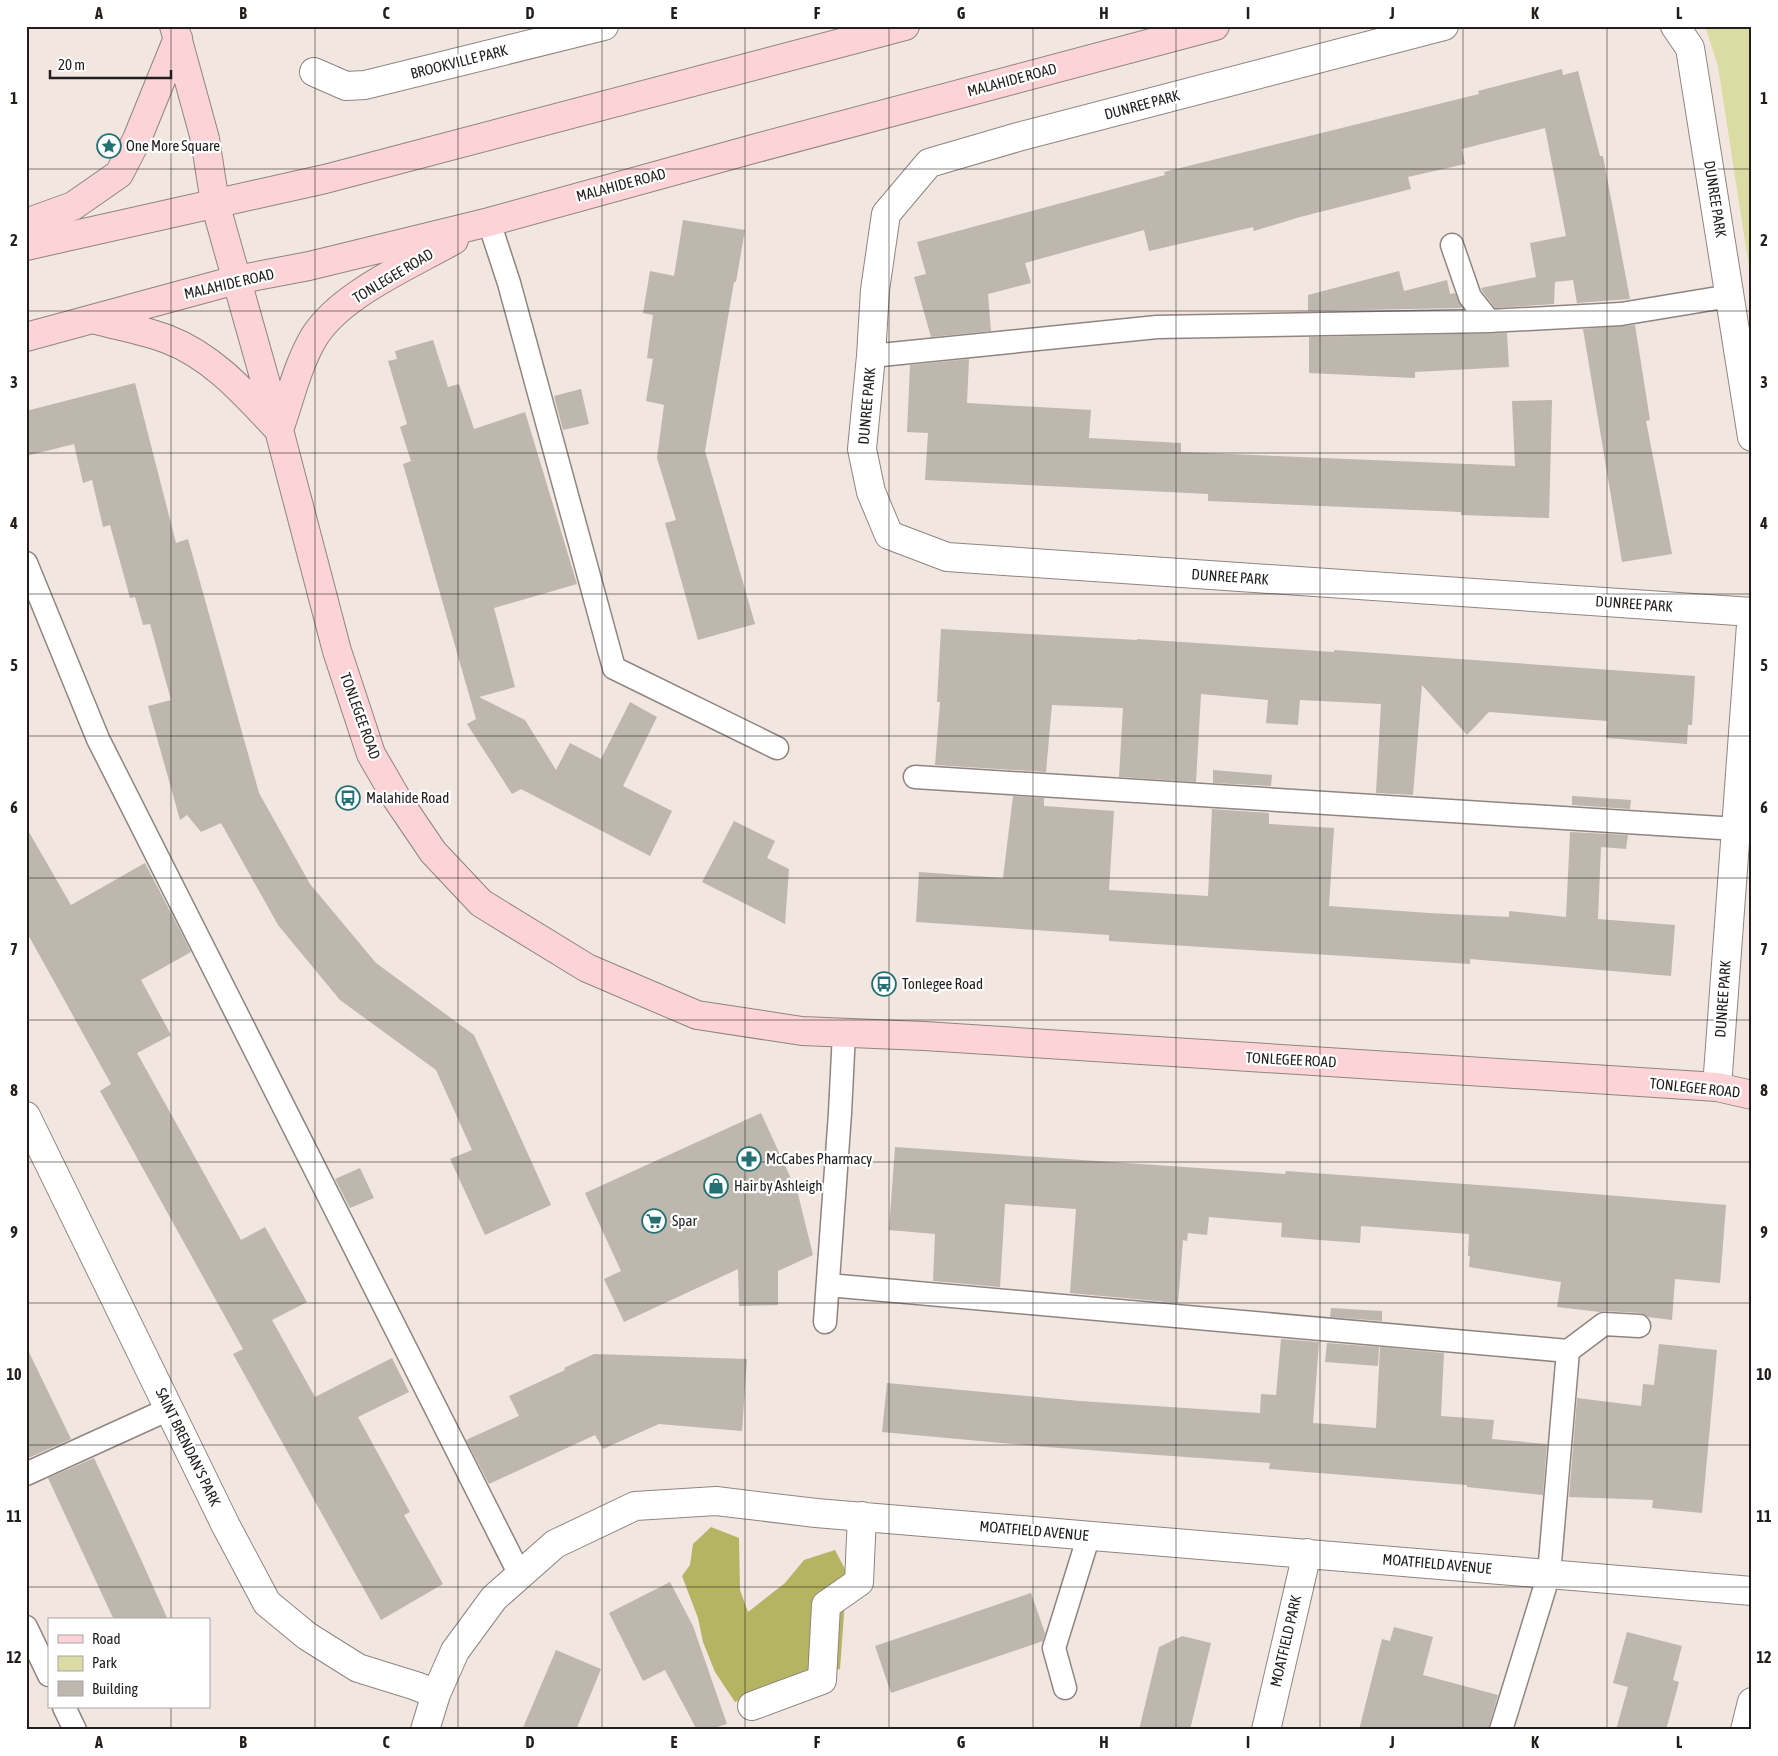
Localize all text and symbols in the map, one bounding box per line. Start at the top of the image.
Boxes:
text: A [94,4,103,22]
text: B [239,4,247,22]
text: C [382,4,390,22]
text: D [526,4,535,22]
text: E [671,4,678,22]
text: F [814,4,821,22]
text: G [957,4,966,22]
text: H [1099,4,1109,22]
text: I [1246,4,1250,22]
text: J [1388,4,1395,22]
text: K [1531,4,1539,22]
text: L [1676,4,1683,22]
street label: BROOKVILLE PARK [409,41,510,82]
scale bar [50,48,171,80]
text: 20 m [58,56,85,73]
street label: MALAHIDE ROAD [965,59,1058,100]
street label: DUNREE PARK [1102,86,1182,123]
text: 1 [10,89,18,107]
text: 1 [1760,89,1768,107]
place icon: One More Square [96,133,122,159]
place label: One More Square [126,137,220,154]
street label: DUNREE PARK [1701,159,1730,239]
street label: MALAHIDE ROAD [574,164,667,205]
text: 2 [10,231,18,249]
text: 2 [1760,231,1768,249]
street label: TONLEGEE ROAD [349,245,436,306]
street label: MALAHIDE ROAD [182,265,276,302]
street label: DUNREE PARK [855,366,878,445]
text: 3 [10,373,18,391]
text: 3 [1760,373,1768,391]
text: 4 [9,514,18,532]
text: 4 [1759,514,1768,532]
street label: DUNREE PARK [1191,565,1270,588]
street label: DUNREE PARK [1595,592,1674,615]
text: 5 [10,656,18,674]
text: 5 [1760,656,1768,674]
street label: TONLEGEE ROAD [337,670,384,761]
bus stop icon: Malahide Road [335,785,361,811]
place label: Malahide Road [366,789,449,806]
text: 6 [10,798,18,816]
text: 6 [1760,798,1768,816]
text: 7 [10,940,18,958]
text: 7 [1760,940,1768,958]
street label: DUNREE PARK [1711,959,1734,1038]
bus stop icon: Tonlegee Road [871,971,897,997]
place label: Tonlegee Road [902,975,983,992]
street label: TONLEGEE ROAD [1245,1049,1337,1070]
street label: TONLEGEE ROAD [1649,1074,1741,1101]
text: 8 [10,1081,18,1099]
text: 8 [1760,1081,1768,1099]
pharmacy icon: McCabes Pharmacy [736,1146,762,1172]
place label: McCabes Pharmacy [766,1150,872,1167]
shop icon: Hair by Ashleigh [703,1173,729,1199]
place label: Hair by Ashleigh [734,1177,823,1194]
supermarket icon: Spar [641,1208,667,1234]
place label: Spar [672,1212,697,1229]
text: 9 [10,1223,18,1241]
text: 9 [1760,1223,1768,1241]
text: 10 [6,1365,22,1383]
text: 10 [1756,1365,1772,1383]
street label: SAINT BRENDAN'S PARK [152,1385,225,1509]
text: 11 [6,1507,22,1525]
text: 11 [1756,1507,1772,1525]
street label: MOATFIELD AVENUE [979,1517,1090,1544]
street label: MOATFIELD AVENUE [1382,1550,1493,1577]
street label: MOATFIELD PARK [1267,1593,1304,1688]
legend [48,1618,210,1708]
text: Road [92,1630,121,1647]
text: 12 [6,1648,22,1666]
text: 12 [1756,1648,1772,1666]
text: Park [92,1654,117,1671]
text: Building [92,1680,138,1697]
text: A [94,1733,103,1751]
text: B [239,1733,247,1751]
text: C [382,1733,390,1751]
text: D [526,1733,535,1751]
text: E [671,1733,678,1751]
text: F [814,1733,821,1751]
text: G [957,1733,966,1751]
text: H [1099,1733,1109,1751]
text: I [1246,1733,1250,1751]
text: J [1388,1733,1395,1751]
text: K [1531,1733,1539,1751]
text: L [1676,1733,1683,1751]

